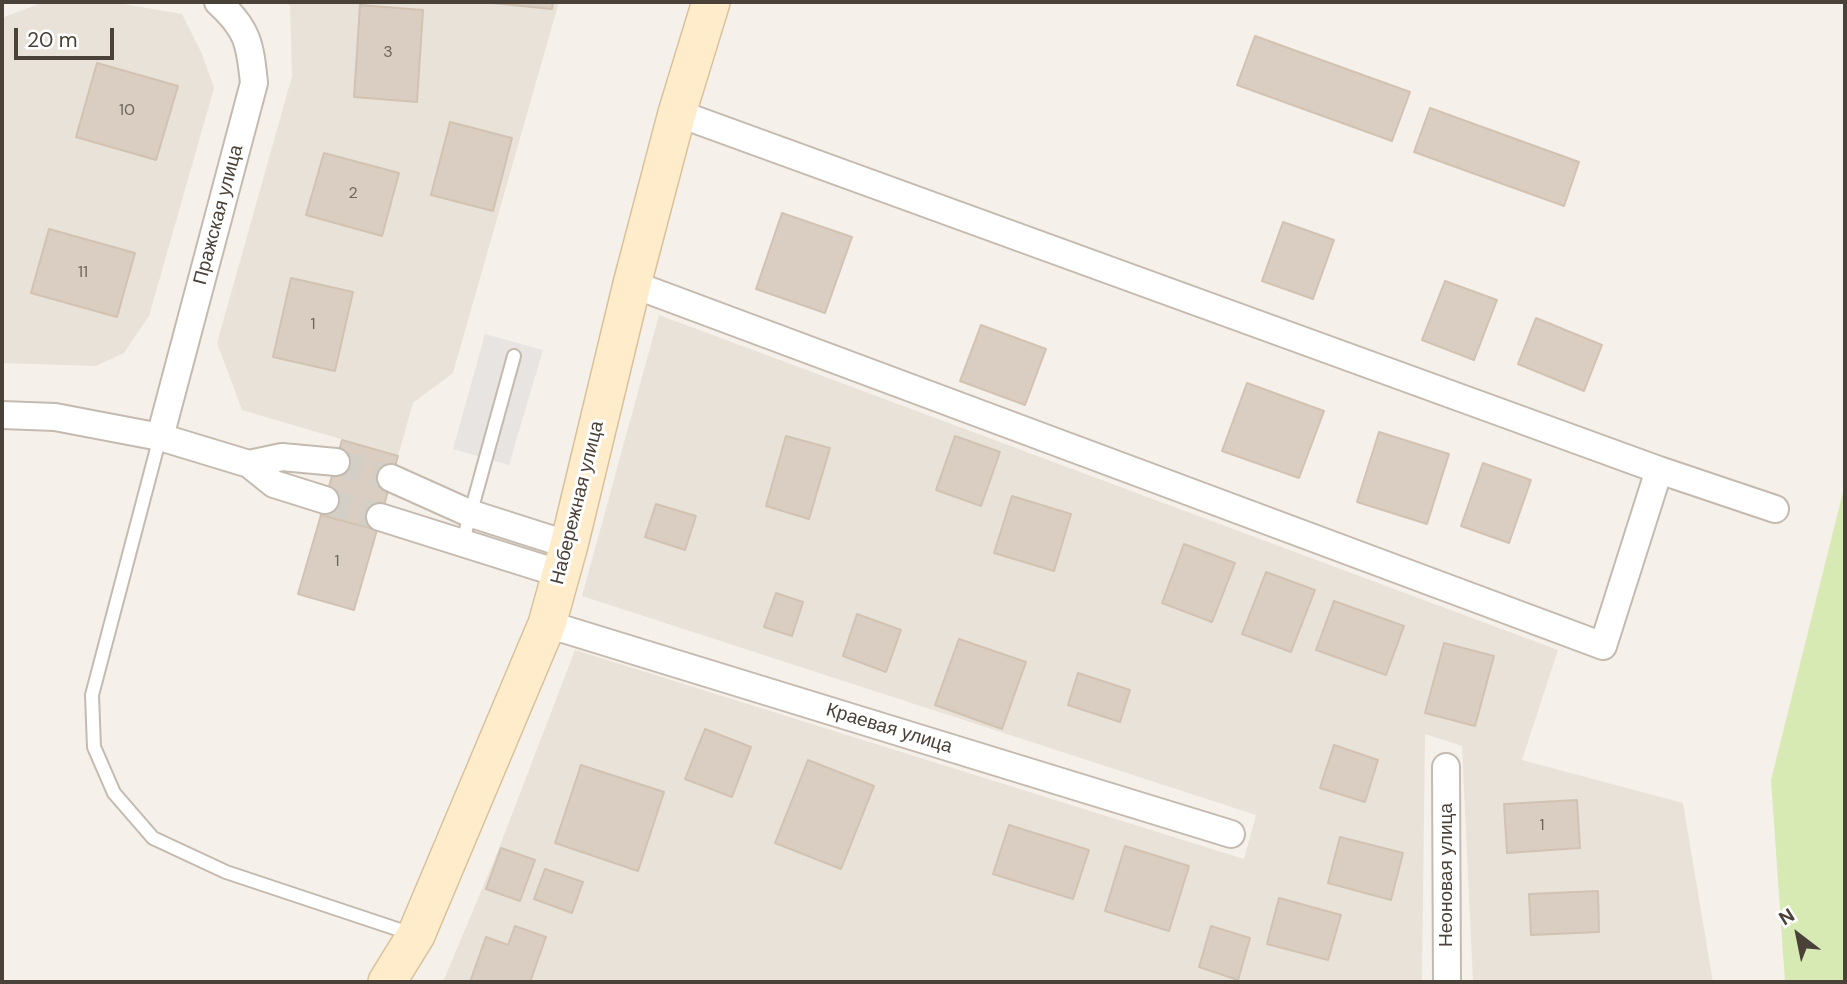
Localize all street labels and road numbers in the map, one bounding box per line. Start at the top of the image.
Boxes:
street label: Пражская улица [189,143,249,287]
street label: Набережная улица [547,419,609,587]
street label: Краевая улица [823,699,955,759]
street label: Неоновая улица [1436,803,1458,947]

